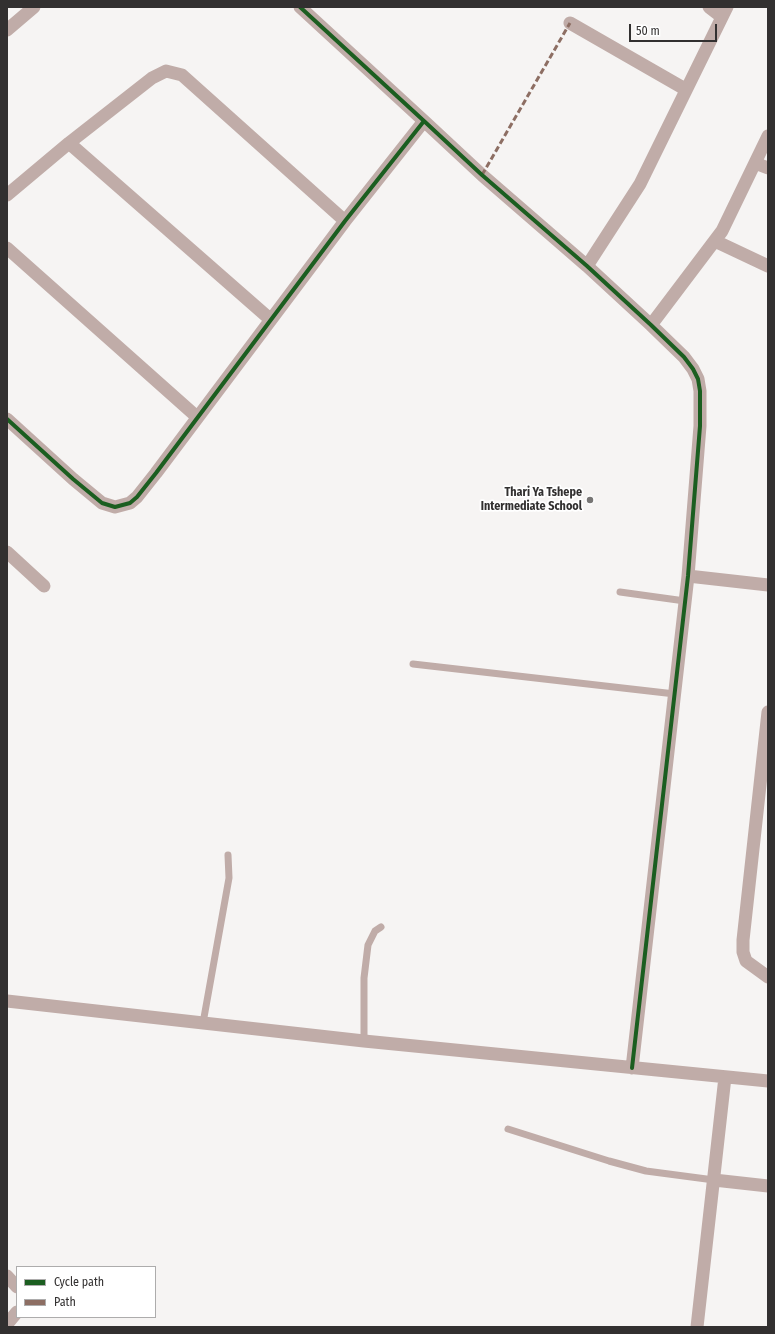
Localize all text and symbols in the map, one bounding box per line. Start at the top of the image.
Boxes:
scale bar [631,16,719,42]
text: 50 m [636,24,660,38]
place label: Thari Ya Tshepe Intermediate School [481,486,582,514]
marker: Thari Ya Tshepe Intermediate School [585,495,595,505]
legend [16,1266,156,1318]
text: Cycle path [54,1275,104,1289]
text: Path [54,1295,76,1309]

